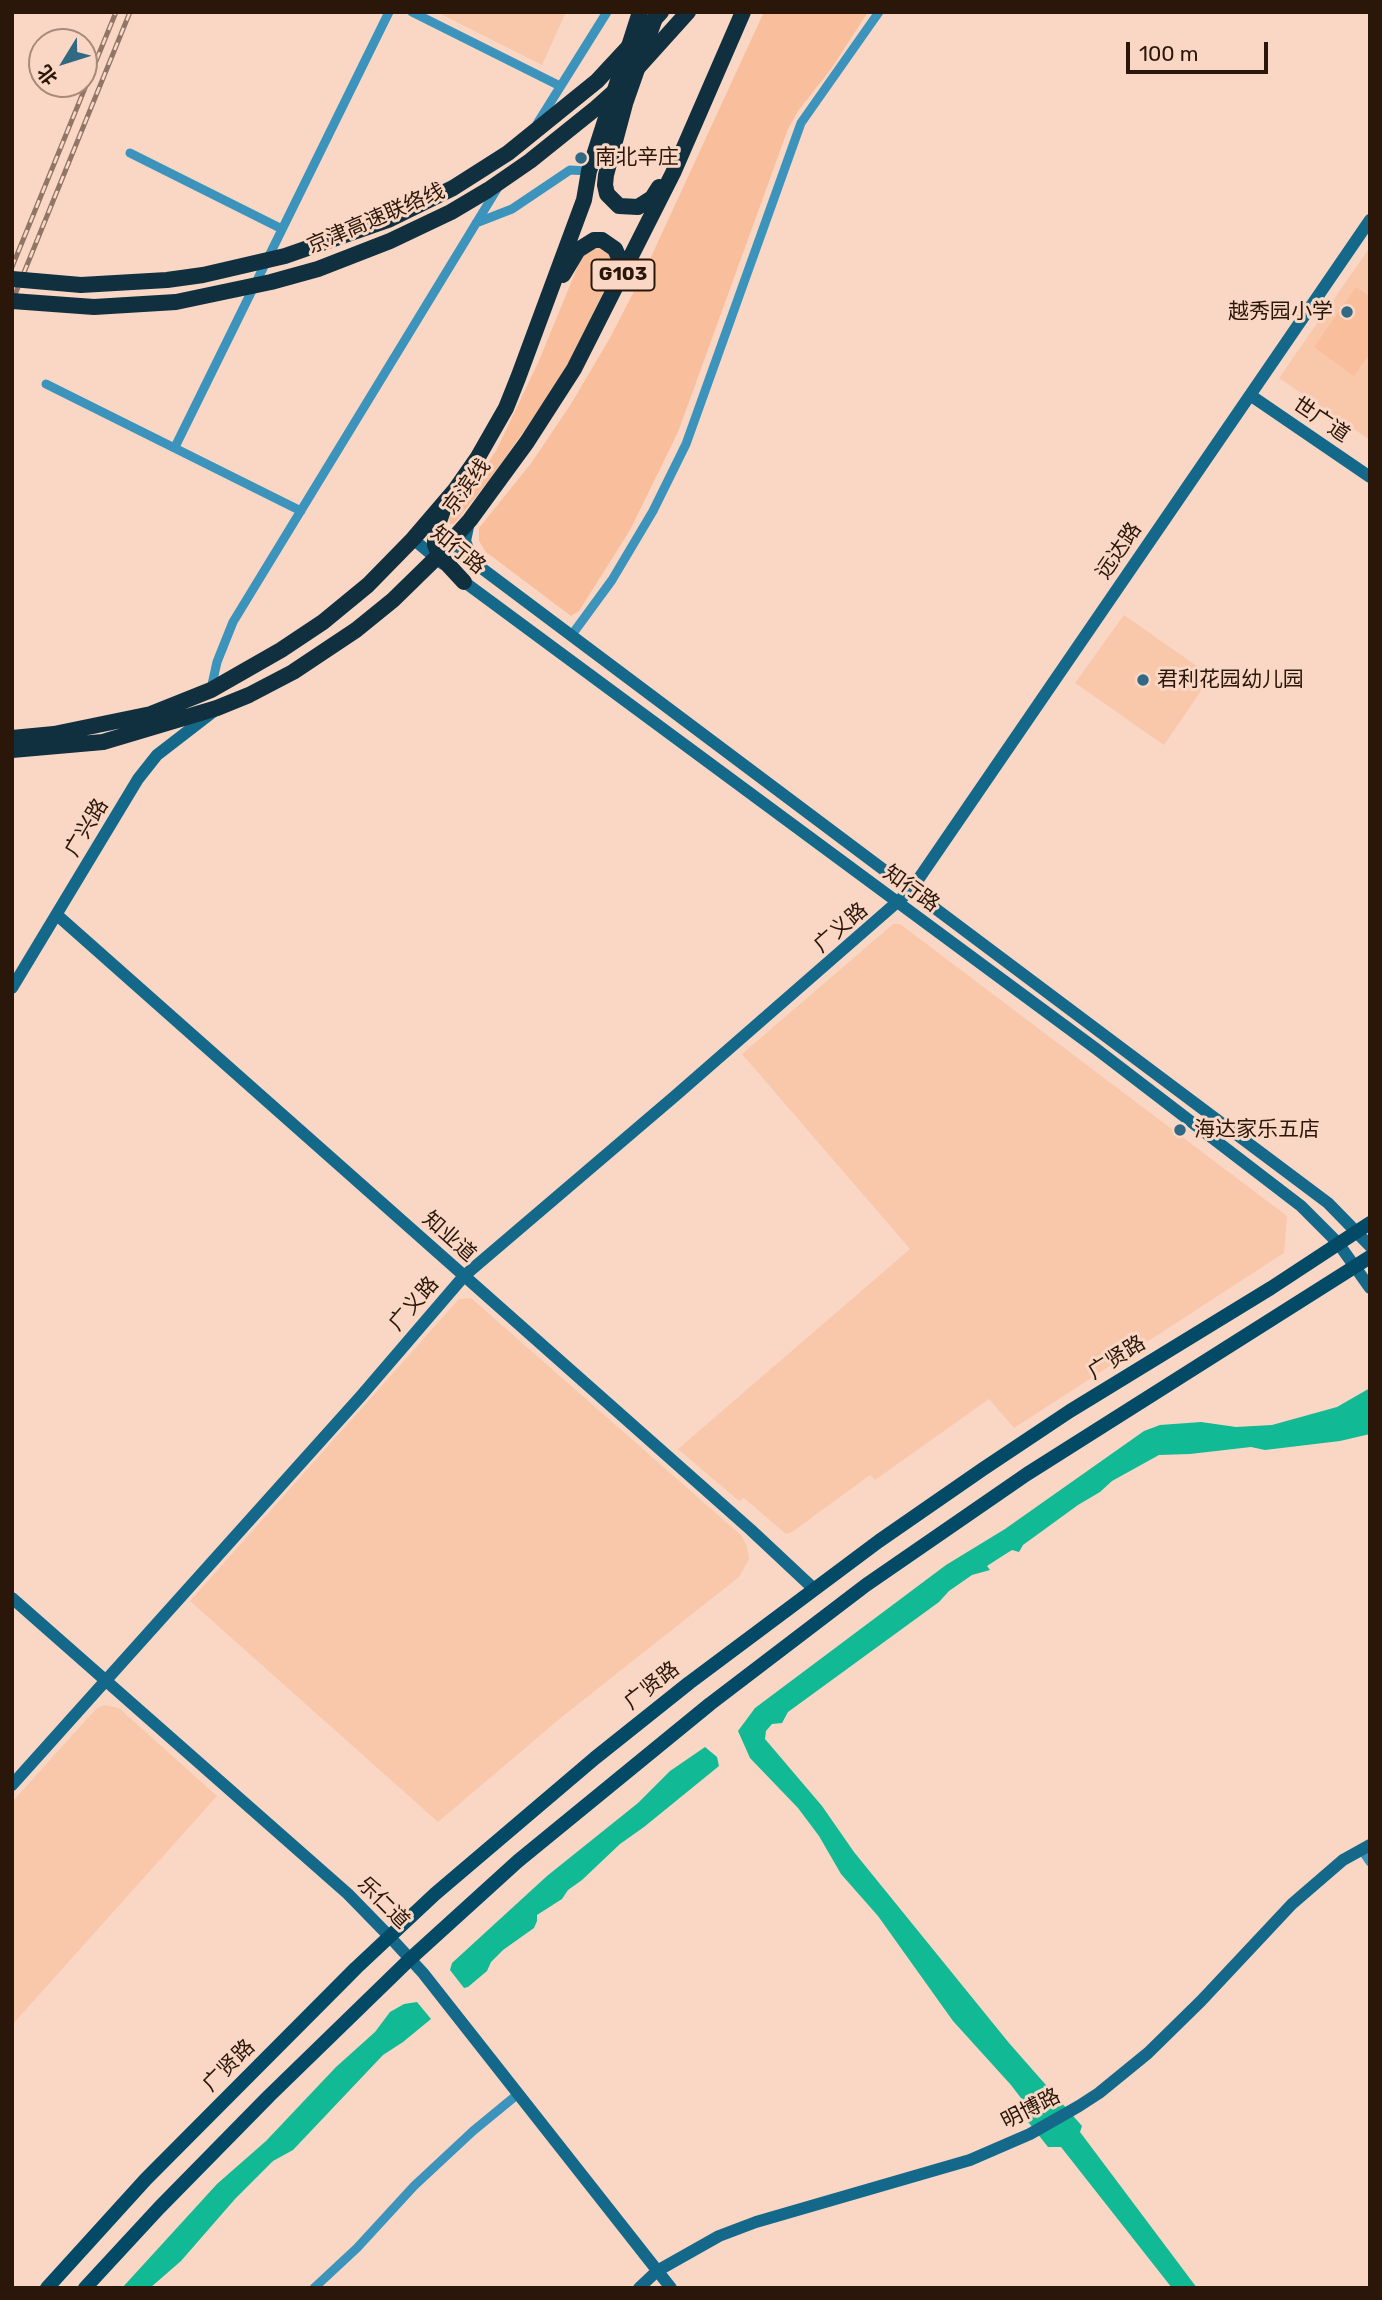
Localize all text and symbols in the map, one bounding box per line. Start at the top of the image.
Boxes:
north arrow [28,28,98,98]
scale bar [1130,28,1272,72]
text: 100 m [1139,41,1198,66]
text: 北 [33,60,63,90]
place label: 南北辛庄 [595,145,679,171]
marker: 南北辛庄 [573,150,589,166]
street label: 京津高速联络线 [303,179,449,259]
road number: G103 [592,260,654,290]
place label: 越秀园小学 [1228,299,1333,325]
marker: 越秀园小学 [1339,304,1355,320]
street label: 世广道 [1288,392,1354,448]
street label: 京滨线 [438,454,496,520]
street label: 远达路 [1091,518,1147,584]
street label: 知行路 [426,520,490,580]
place label: 君利花园幼儿园 [1157,667,1304,693]
marker: 君利花园幼儿园 [1135,672,1151,688]
street label: 广兴路 [60,795,114,861]
street label: 知行路 [878,860,944,918]
street label: 广义路 [809,898,873,958]
place label: 海达家乐五店 [1194,1117,1320,1143]
marker: 海达家乐五店 [1172,1122,1188,1138]
street label: 知业道 [417,1207,481,1267]
street label: 广义路 [384,1272,444,1336]
street label: 广贤路 [1084,1331,1150,1385]
street label: 广贤路 [619,1657,685,1715]
street label: 乐仁道 [352,1872,414,1934]
street label: 广贤路 [198,2035,260,2097]
street label: 明博路 [997,2083,1065,2135]

